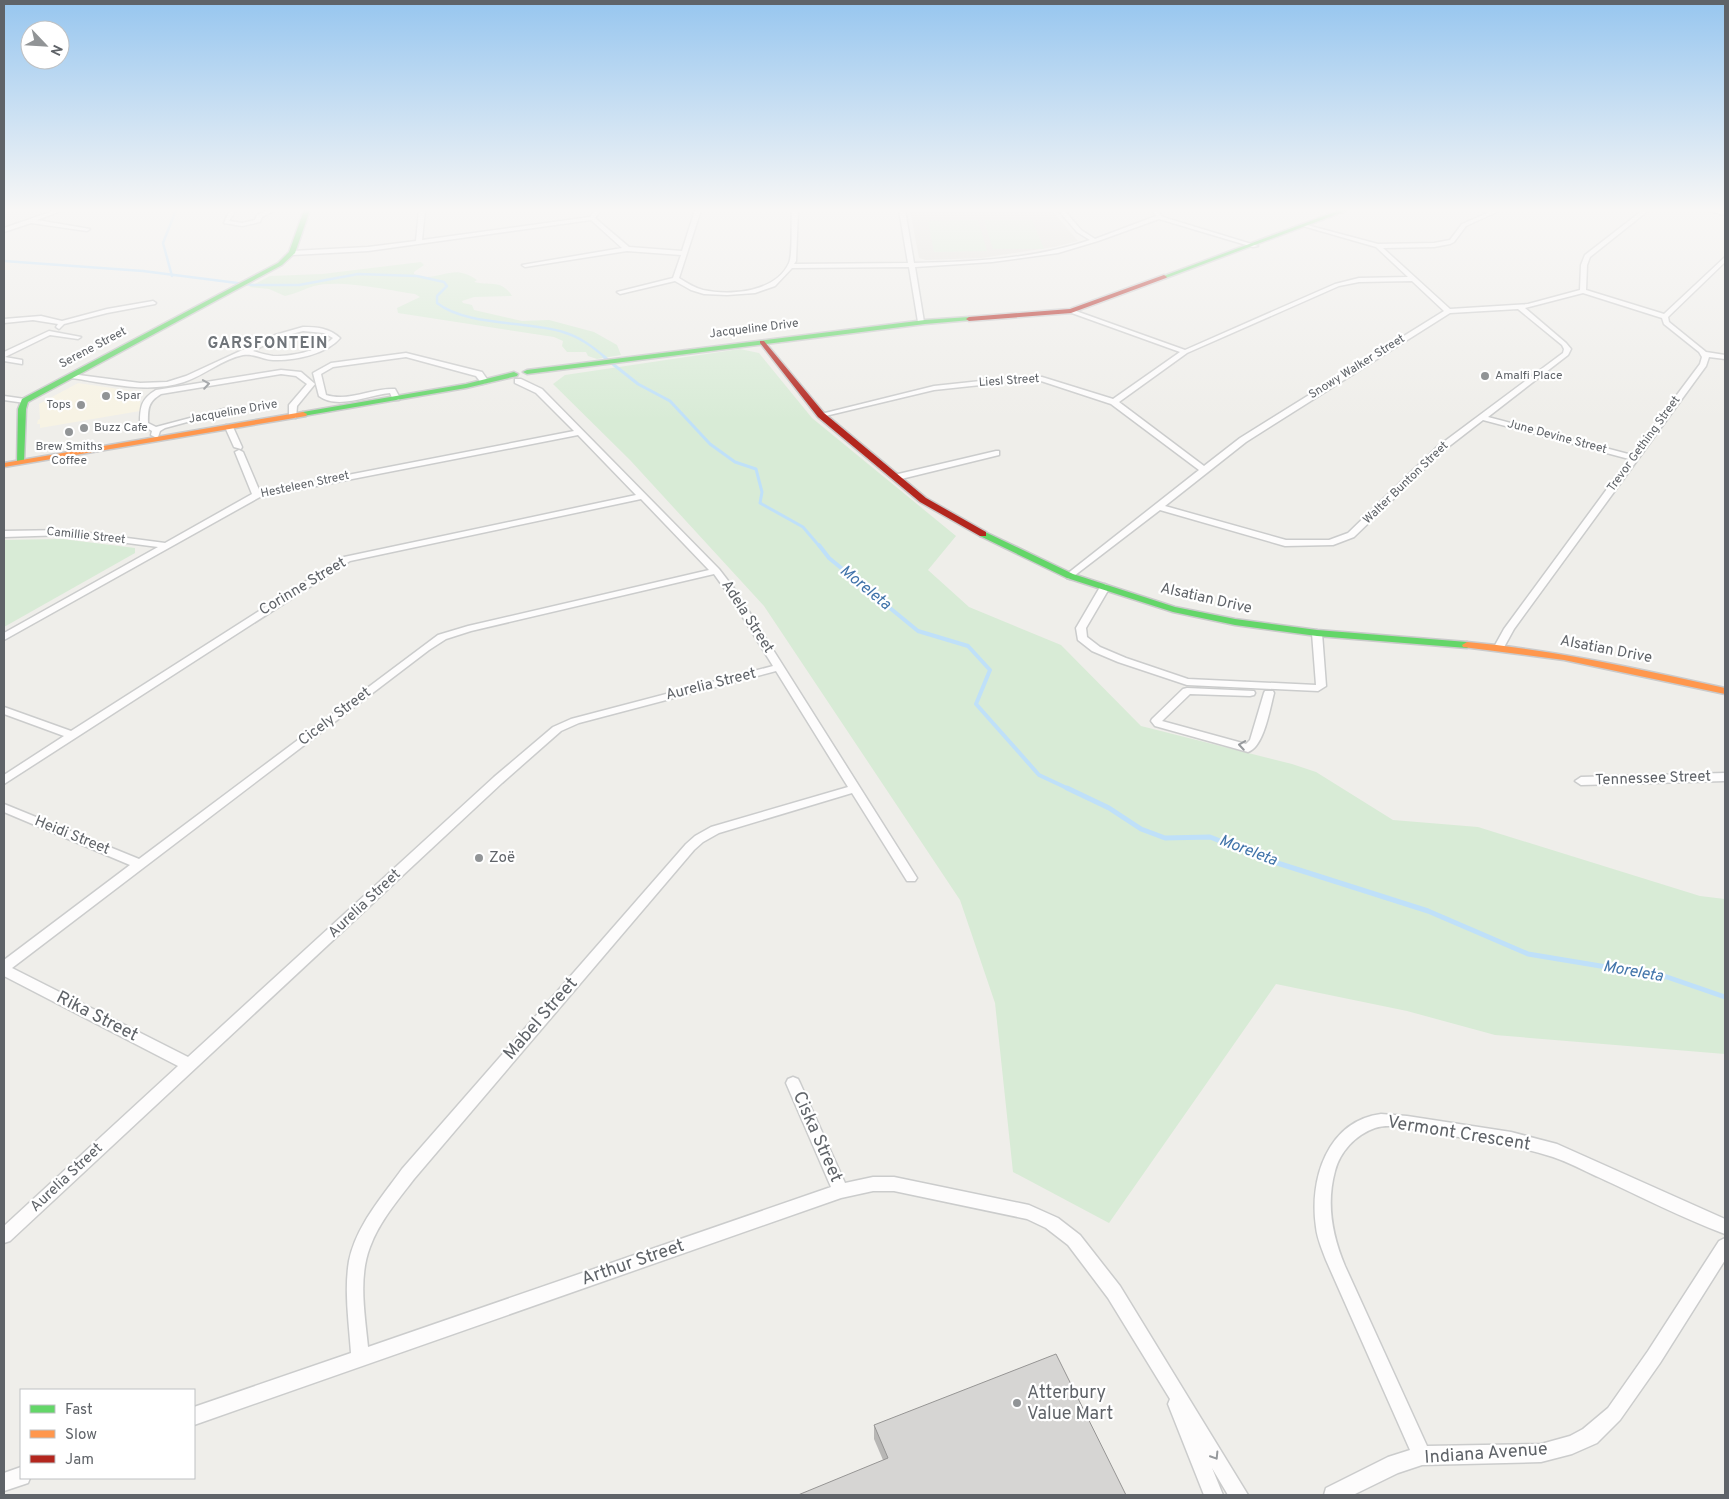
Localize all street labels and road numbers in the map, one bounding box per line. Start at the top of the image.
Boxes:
street label: Jacqueline Drive [708,316,800,342]
street label: Serene Street [57,324,129,372]
street label: Snowy Walker Street [1306,331,1408,403]
street label: Liesl Street [978,371,1040,391]
street label: Trevor Gething Street [1604,393,1684,495]
street label: Jacqueline Drive [187,396,279,428]
street label: June Devine Street [1506,416,1608,458]
street label: Walter Bunton Street [1360,438,1452,528]
street label: Hesteleen Street [259,468,351,502]
street label: Camillie Street [46,524,126,548]
street label: Corinne Street [256,554,350,620]
street label: Adela Street [716,577,778,657]
street label: Alsatian Drive [1158,579,1254,619]
street label: Alsatian Drive [1558,632,1654,668]
street label: Aurelia Street [664,665,758,705]
street label: Cicely Street [295,684,375,750]
street label: Tennessee Street [1595,767,1711,791]
street label: Heidi Street [32,812,112,860]
street label: Aurelia Street [325,865,405,943]
street label: Mabel Street [499,973,583,1065]
street label: Rika Street [52,987,142,1047]
street label: Ciska Street [787,1088,847,1186]
street label: Vermont Crescent [1386,1111,1532,1157]
street label: Aurelia Street [27,1139,107,1217]
street label: Arthur Street [579,1235,687,1291]
street label: Indiana Avenue [1424,1438,1548,1470]

